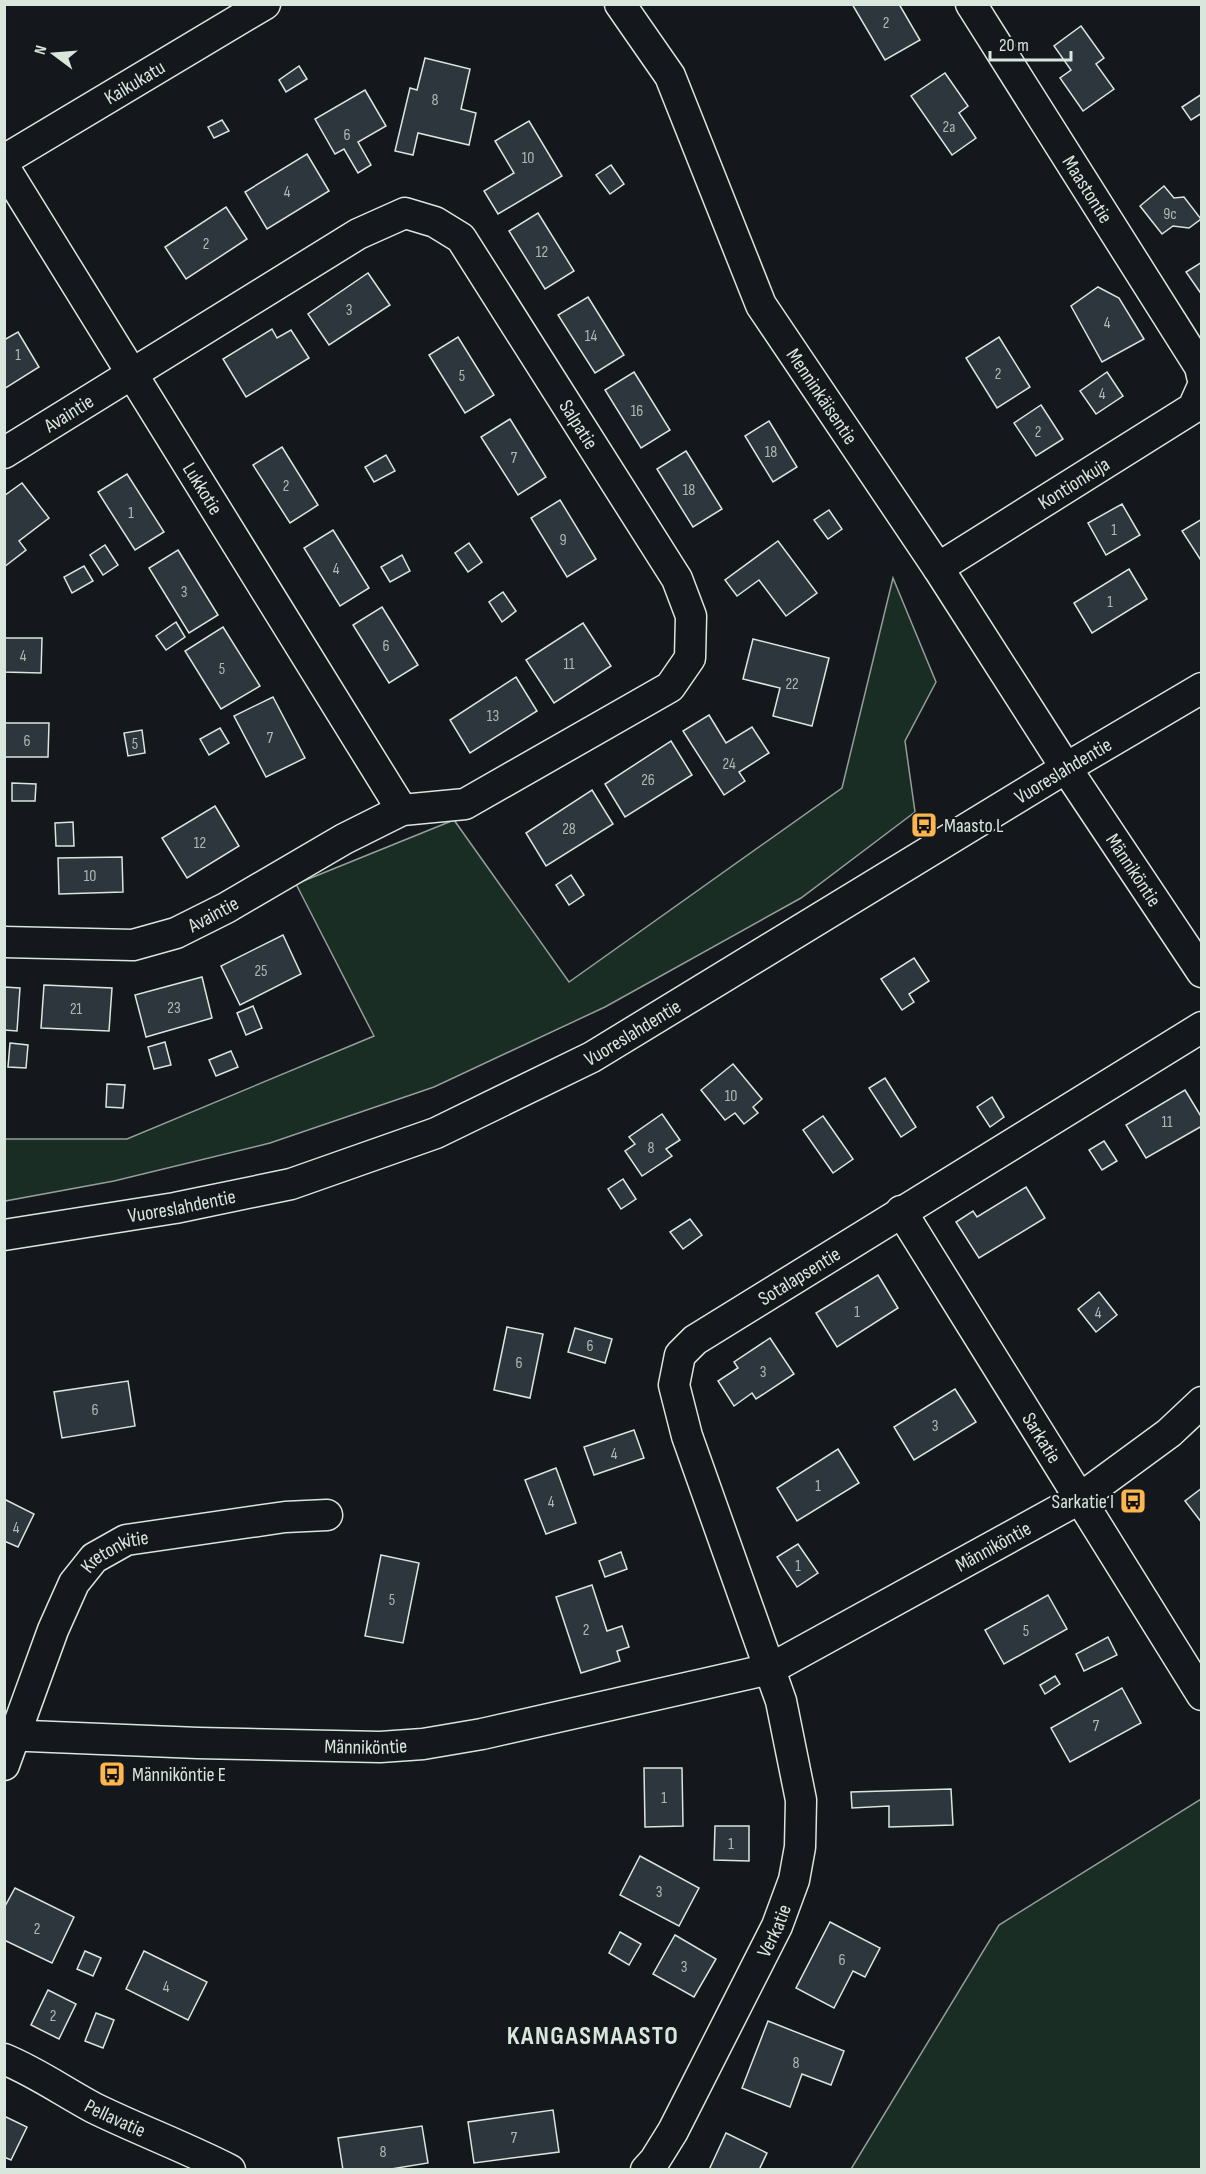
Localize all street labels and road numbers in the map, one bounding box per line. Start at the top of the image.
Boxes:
street label: Kaikukatu [100,56,170,110]
street label: Maastontie [1057,151,1117,228]
street label: Menninkäisentie [781,344,862,449]
street label: Avaintie [39,390,98,439]
street label: Salpatie [554,396,603,454]
street label: Kontionkuja [1034,452,1114,515]
street label: Lukkotie [177,458,227,519]
street label: Vuoreslahdentie [1010,733,1116,810]
street label: Männiköntie [1100,829,1166,912]
street label: Avaintie [183,892,243,939]
street label: Vuoreslahdentie [581,995,686,1072]
street label: Vuoreslahdentie [126,1185,238,1228]
street label: Sotalapsentie [754,1242,845,1311]
street label: Sarkatie [1016,1408,1066,1468]
street label: Männiköntie [952,1517,1036,1578]
street label: Kretonkitie [76,1526,150,1578]
street label: Männiköntie [324,1734,408,1760]
street label: Verkatie [752,1901,797,1961]
street label: Pellavatie [80,2094,149,2143]

